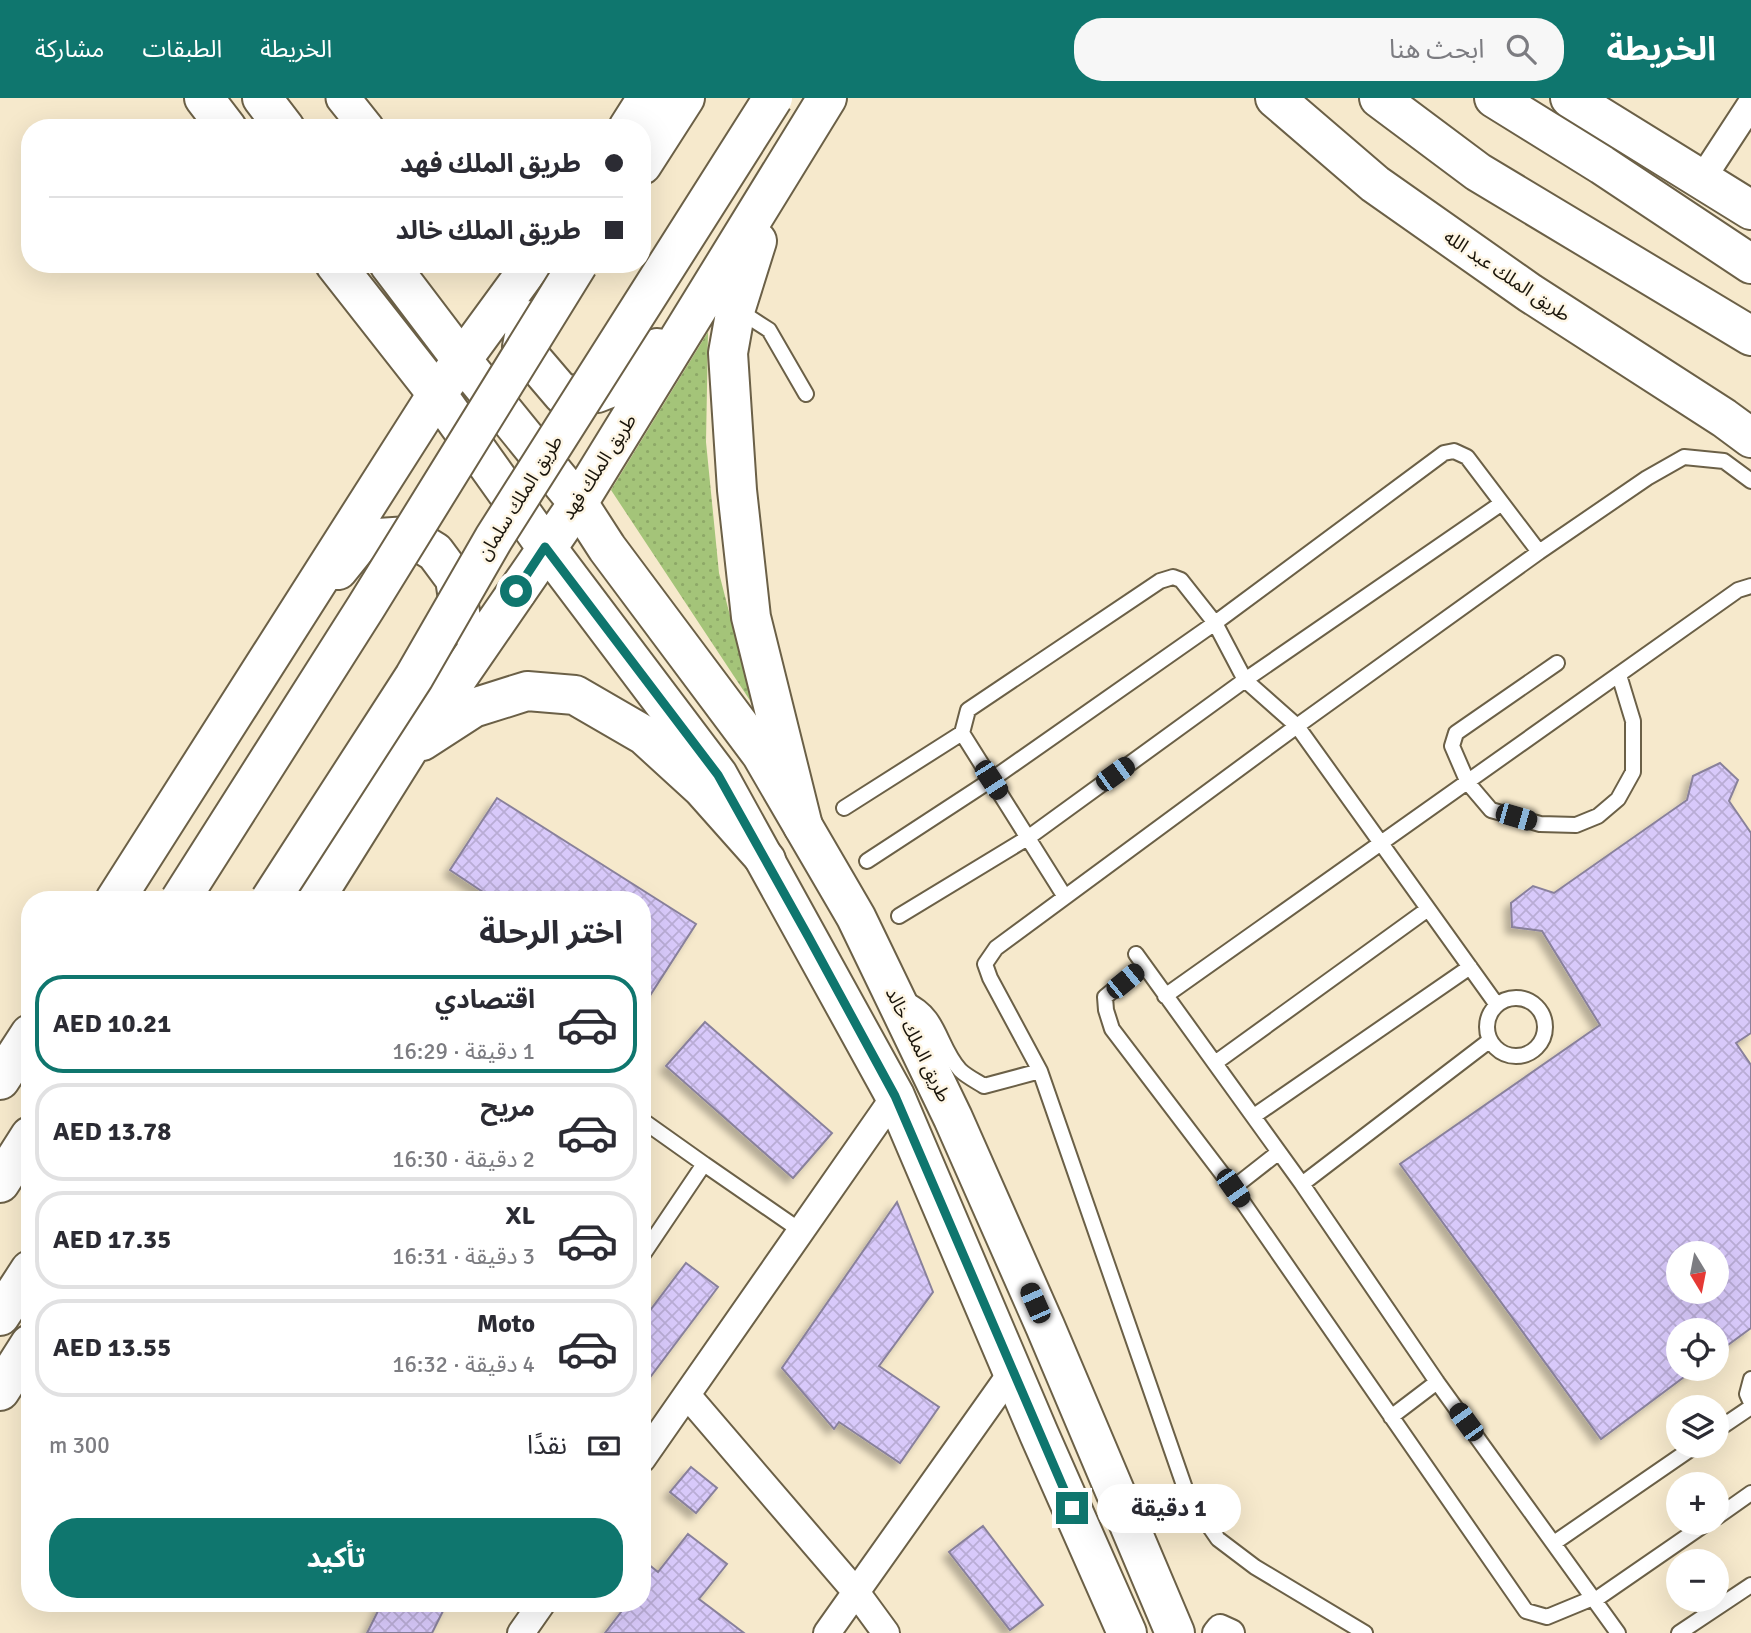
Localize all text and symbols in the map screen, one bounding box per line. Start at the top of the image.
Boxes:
search box [1074,18,1564,81]
text: الخريطة [1606,29,1716,70]
icon: search [1502,30,1540,68]
text: مشاركة [35,34,104,64]
text: الطبقات [142,34,222,64]
text: الخريطة [260,34,332,64]
text: ابحث هنا [1389,34,1484,66]
text: طريق الملك فهد [400,148,581,180]
text: طريق الملك خالد [395,215,581,247]
street label: طريق الملك عبد الله [1439,225,1575,327]
street label: طريق الملك فهد [556,410,642,524]
street label: طريق الملك سلمان [472,431,568,565]
route start [500,575,532,607]
car [1092,753,1139,795]
car [971,757,1012,803]
car [1493,801,1540,833]
text: اختر الرحلة [479,913,623,952]
car [1103,960,1148,1002]
text: اقتصادي [435,984,535,1016]
street label: طريق الملك خالد [880,984,956,1106]
icon: car [556,993,619,1056]
text: AED 10.21 [53,1008,171,1040]
text: 1 دقيقة · 16:29 [392,1037,535,1066]
text: مريح [480,1092,535,1124]
icon: car [556,1101,619,1164]
text: AED 13.78 [53,1116,171,1148]
text: 2 دقيقة · 16:30 [392,1145,535,1174]
car [1213,1165,1254,1211]
text: XL [505,1200,535,1232]
icon: car [556,1209,619,1272]
text: AED 17.35 [53,1224,171,1256]
north arrow [1666,1241,1729,1304]
map controls [1666,1241,1729,1612]
text: 3 دقيقة · 16:31 [392,1242,535,1271]
car [1017,1280,1054,1326]
text: Moto [477,1308,535,1340]
icon: car [556,1317,619,1380]
button: locate [1666,1318,1729,1381]
text: AED 13.55 [53,1332,171,1364]
text: 4 دقيقة · 16:32 [392,1350,535,1379]
button: layers [1666,1395,1729,1458]
car [1446,1399,1487,1445]
icon: cash [585,1427,623,1465]
text: نقدًا [527,1430,567,1462]
text: 300 m [49,1431,110,1460]
button: + [1666,1472,1729,1535]
callout: 1 دقيقة [1096,1484,1240,1532]
route end [1056,1492,1088,1524]
text: 1 دقيقة [1131,1494,1207,1523]
button: تأكيد [49,1518,623,1598]
button: − [1666,1549,1729,1612]

